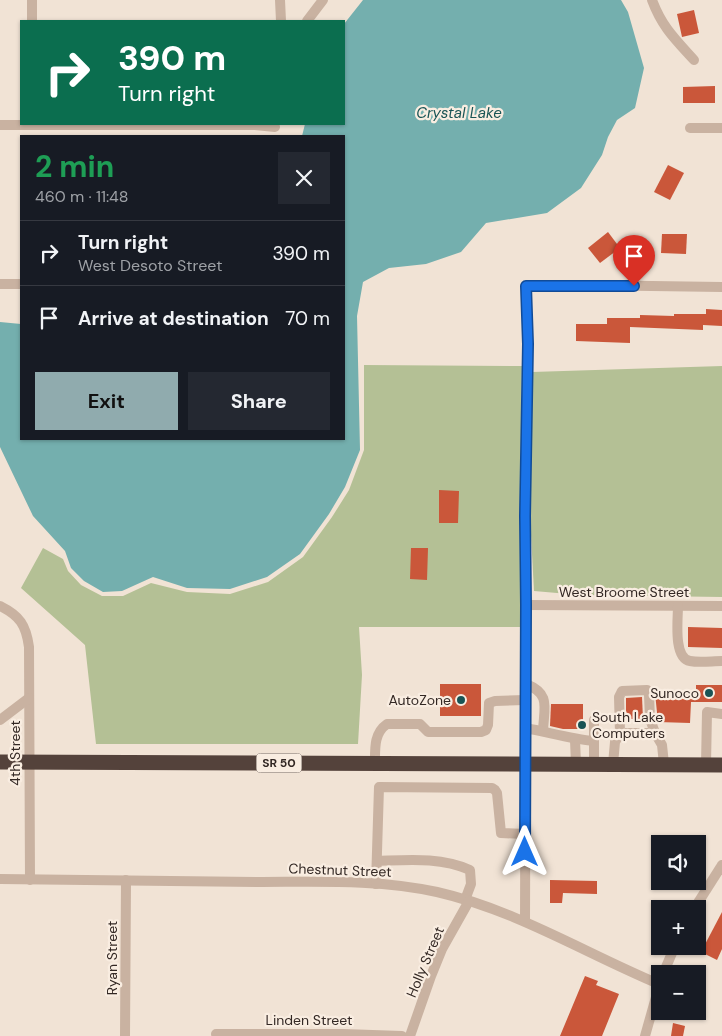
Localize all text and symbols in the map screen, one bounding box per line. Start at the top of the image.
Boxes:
text: 390 m [118,35,226,81]
icon: right [35,40,100,105]
text: Turn right [118,79,215,108]
water label: Crystal Lake [416,103,502,123]
text: 2 min [35,147,114,186]
button: close [278,152,330,204]
text: 460 m · 11:48 [35,186,129,207]
text: Turn right [78,230,168,255]
pin [613,235,655,286]
icon: right [35,239,63,267]
text: 390 m [272,241,330,266]
icon: arrive [620,242,648,270]
text: West Desoto Street [78,255,222,276]
icon: arrive [35,304,63,332]
text: Arrive at destination [78,306,269,331]
text: 70 m [285,306,330,331]
button: Exit [35,372,178,430]
button: Share [188,372,330,430]
street label: West Broome Street [559,583,689,601]
place label: Sunoco [650,684,699,702]
marker: Sunoco [703,687,715,699]
place label: AutoZone [388,691,451,709]
marker: AutoZone [455,694,467,706]
place label: South Lake Computers [592,708,665,742]
marker: South Lake Computers [576,719,588,731]
street label: 4th Street [6,720,24,786]
road number: SR 50 [256,754,302,772]
position arrow [498,825,550,877]
map controls [651,835,706,1020]
button: sound [651,835,706,890]
street label: Chestnut Street [288,859,392,881]
button: + [651,900,706,955]
street label: Ryan Street [103,921,121,995]
street label: Holly Street [402,924,448,1000]
button: − [651,965,706,1020]
street label: Linden Street [266,1011,352,1029]

